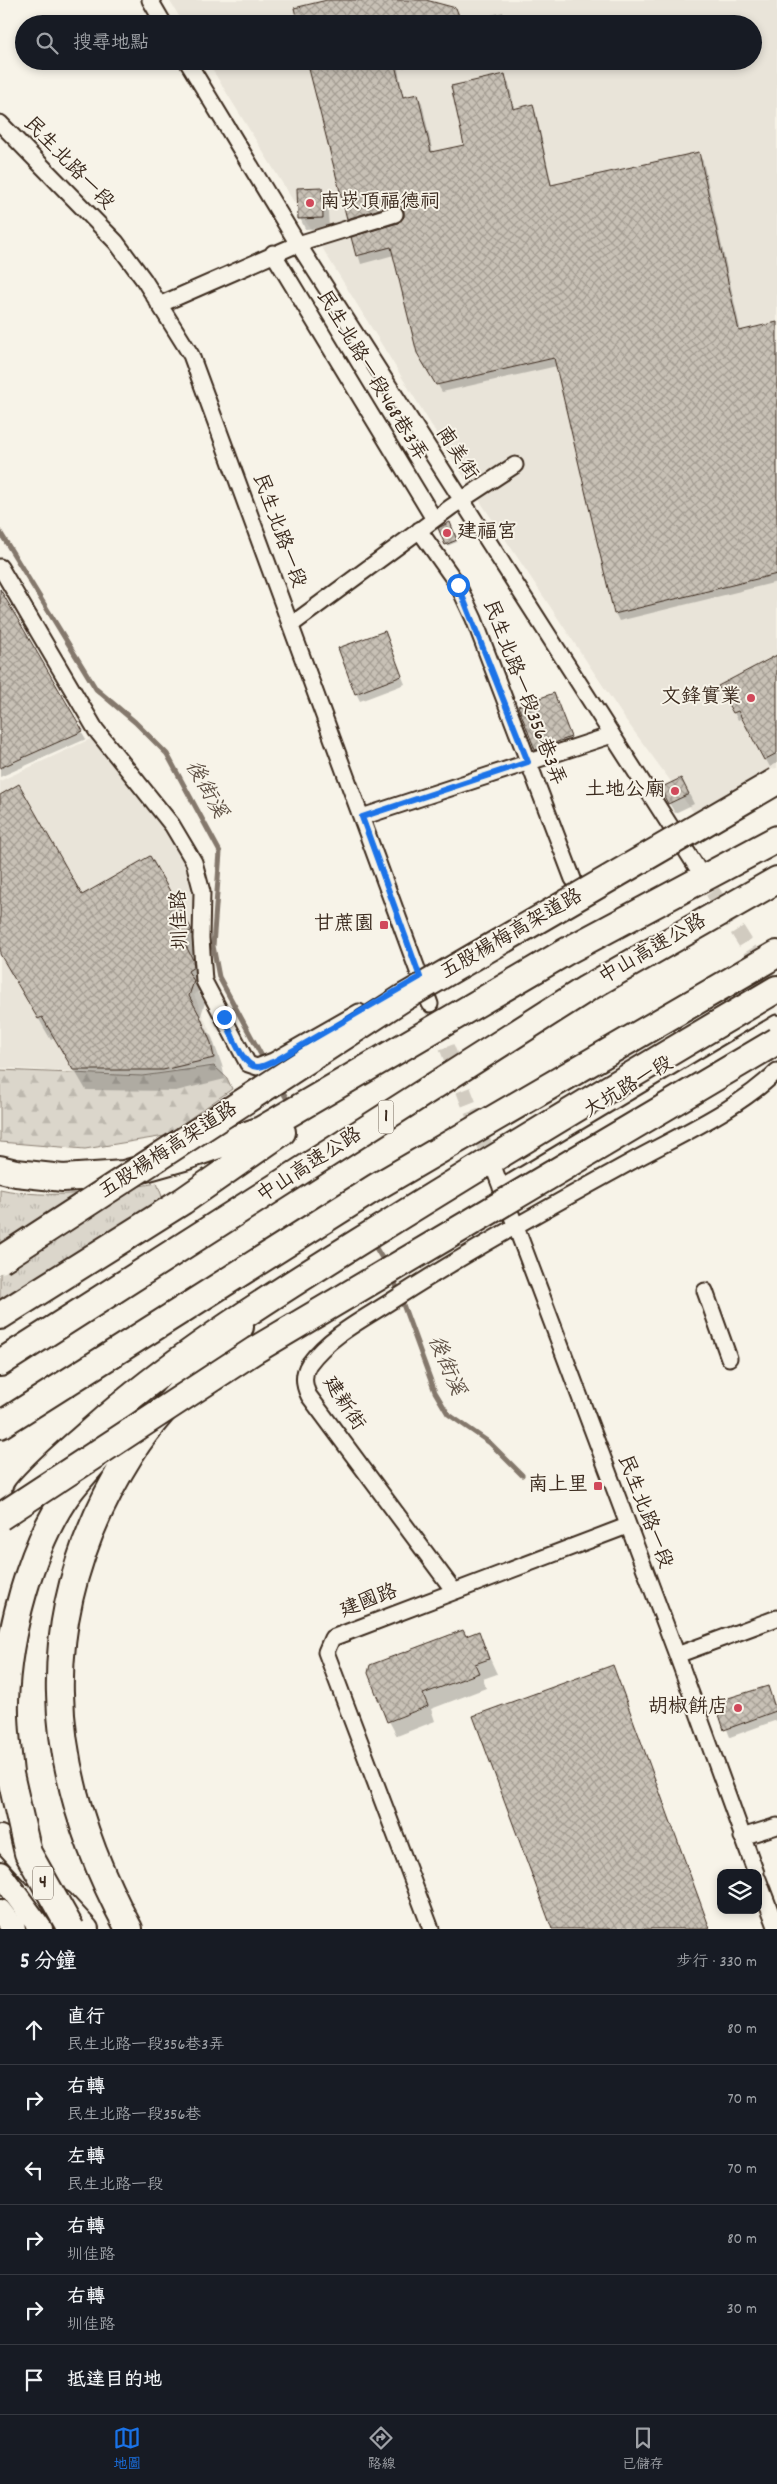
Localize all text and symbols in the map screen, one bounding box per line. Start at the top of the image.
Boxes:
search box [15,15,762,70]
icon: search [33,29,61,57]
text: 搜尋地點 [73,31,149,58]
street label: 民生北路一段 [16,111,120,217]
place label: 南崁頂福德祠 [320,189,440,217]
marker: 南崁頂福德祠 [304,197,316,209]
street label: 民生北路一段468巷3弄 [309,285,433,467]
street label: 南美街 [428,421,484,487]
street label: 民生北路一段 [244,470,312,592]
place label: 建福宮 [457,519,517,547]
marker: 建福宮 [441,527,453,539]
route start [447,574,470,597]
street label: 民生北路一段356巷3弄 [475,596,571,790]
place label: 文鋒實業 [661,684,741,712]
marker: 文鋒實業 [745,692,757,704]
water label: 後街溪 [177,755,234,826]
place label: 土地公廟 [585,777,665,805]
marker: 土地公廟 [669,785,681,797]
street label: 五股楊梅高架道路 [436,882,589,987]
street label: 圳佳路 [166,889,196,950]
street label: 中山高速公路 [594,907,713,992]
place label: 甘蔗園 [314,911,374,939]
marker: 甘蔗園 [378,919,390,931]
route end [213,1006,236,1029]
street label: 大坑路一段 [579,1050,679,1126]
street label: 五股楊梅高架道路 [94,1095,245,1206]
road number: 1 [378,1100,394,1134]
street label: 中山高速公路 [252,1121,369,1210]
water label: 後街溪 [419,1331,472,1402]
street label: 建新街 [315,1371,371,1437]
street label: 民生北路一段 [609,1451,679,1573]
place label: 南上里 [528,1472,588,1500]
marker: 南上里 [592,1480,604,1492]
street label: 建國路 [336,1578,403,1626]
place label: 胡椒餅店 [648,1694,728,1722]
marker: 胡椒餅店 [732,1702,744,1714]
road number: 4 [33,1866,53,1900]
map controls [717,1869,762,1914]
button: layers [717,1869,762,1914]
text: 5 分鐘 [20,1948,77,1978]
text: 步行 · 330 m [676,1951,757,1974]
text: 直行 [67,2005,105,2032]
icon: ahead [20,2016,48,2044]
text: 80 m [727,2018,757,2041]
text: 民生北路一段356巷3弄 [67,2034,224,2057]
text: 右轉 [67,2075,105,2102]
icon: right [20,2086,48,2114]
text: 70 m [727,2088,757,2111]
text: 民生北路一段356巷 [67,2104,201,2127]
text: 左轉 [67,2145,105,2172]
icon: left [20,2156,48,2184]
text: 70 m [727,2158,757,2181]
text: 民生北路一段 [67,2174,163,2197]
text: 右轉 [67,2215,105,2242]
icon: right [20,2226,48,2254]
text: 80 m [727,2228,757,2251]
text: 圳佳路 [67,2244,115,2267]
text: 右轉 [67,2285,105,2312]
icon: right [20,2296,48,2324]
text: 30 m [727,2298,757,2321]
text: 圳佳路 [67,2314,115,2337]
icon: arrive [20,2366,48,2394]
text: 抵達目的地 [67,2368,162,2395]
tab: 地圖 [113,2424,141,2475]
tab: 路線 [367,2424,395,2475]
tab: 已儲存 [622,2424,664,2475]

